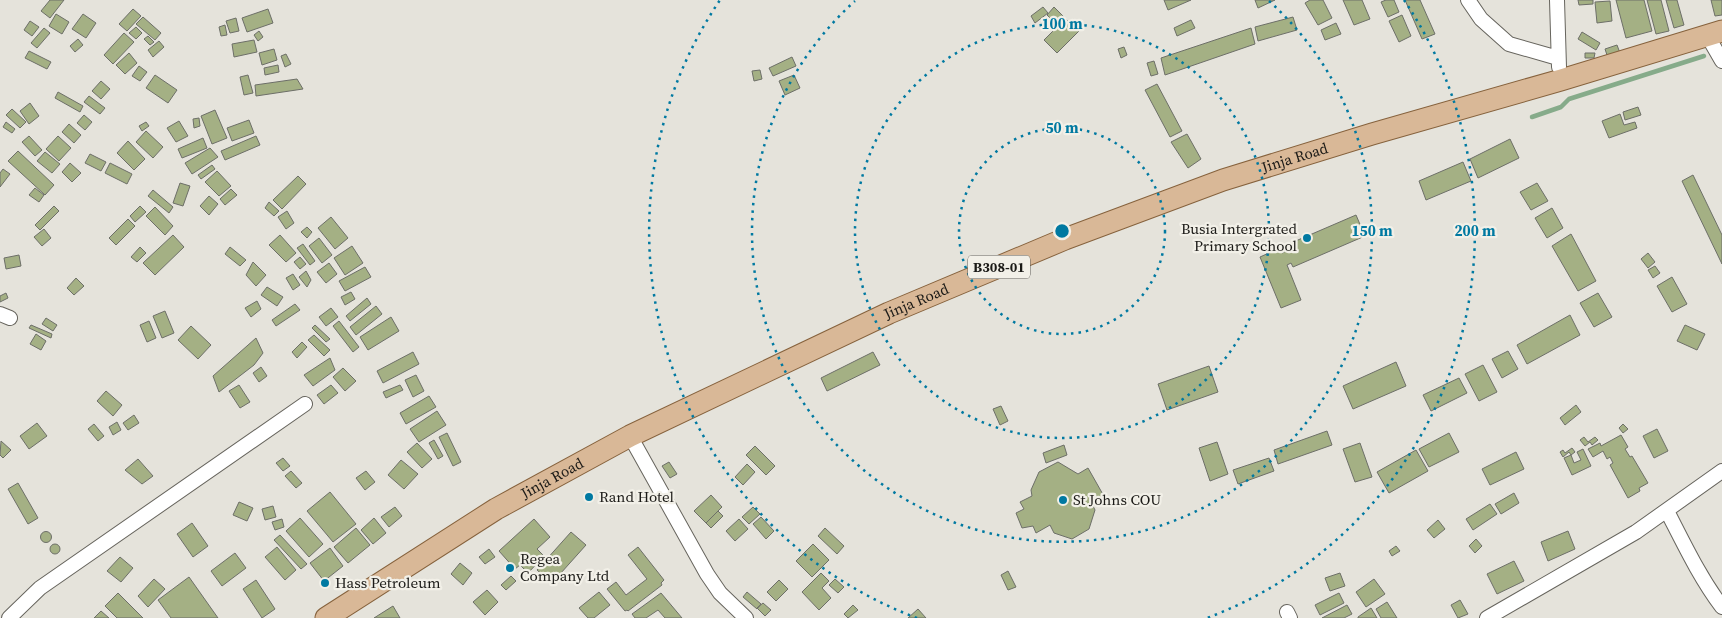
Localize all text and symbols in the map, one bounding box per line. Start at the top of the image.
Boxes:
text: 100 m [1041,13,1083,34]
text: 50 m [1045,117,1079,138]
street label: Jinja Road [1258,137,1331,178]
place label: Busia Intergrated Primary School [1181,218,1298,256]
text: 150 m [1351,220,1393,241]
text: 200 m [1454,220,1496,241]
centre of rings [1053,222,1071,240]
marker: Busia Intergrated Primary School [1301,232,1313,244]
road number: B308-01 [968,256,1030,278]
street label: Jinja Road [879,278,952,324]
street label: Jinja Road [516,452,587,504]
place label: Rand Hotel [599,486,674,507]
place label: St Johns COU [1073,489,1161,510]
marker: Rand Hotel [583,491,595,503]
marker: St Johns COU [1057,494,1069,506]
place label: Regea Company Ltd [520,548,610,586]
marker: Regea Company Ltd [504,562,516,574]
place label: Hass Petroleum [335,572,441,593]
marker: Hass Petroleum [319,577,331,589]

